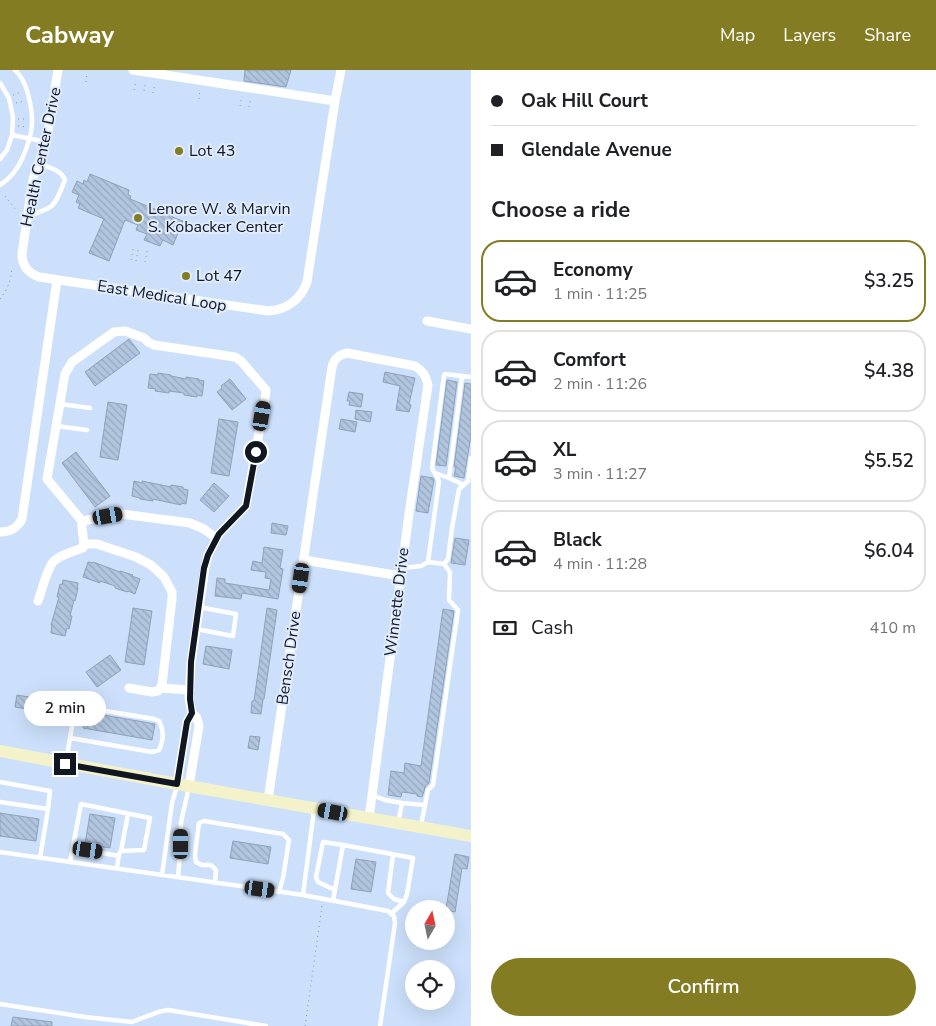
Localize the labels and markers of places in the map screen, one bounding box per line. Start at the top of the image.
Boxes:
place label: Lot 43 [189,140,235,162]
marker: Lot 43 [173,145,185,157]
place label: Lenore W. & Marvin S. Kobacker Center [148,198,291,238]
marker: Lenore W. & Marvin S. Kobacker Center [132,212,144,224]
place label: Lot 47 [196,265,242,287]
marker: Lot 47 [180,270,192,282]

